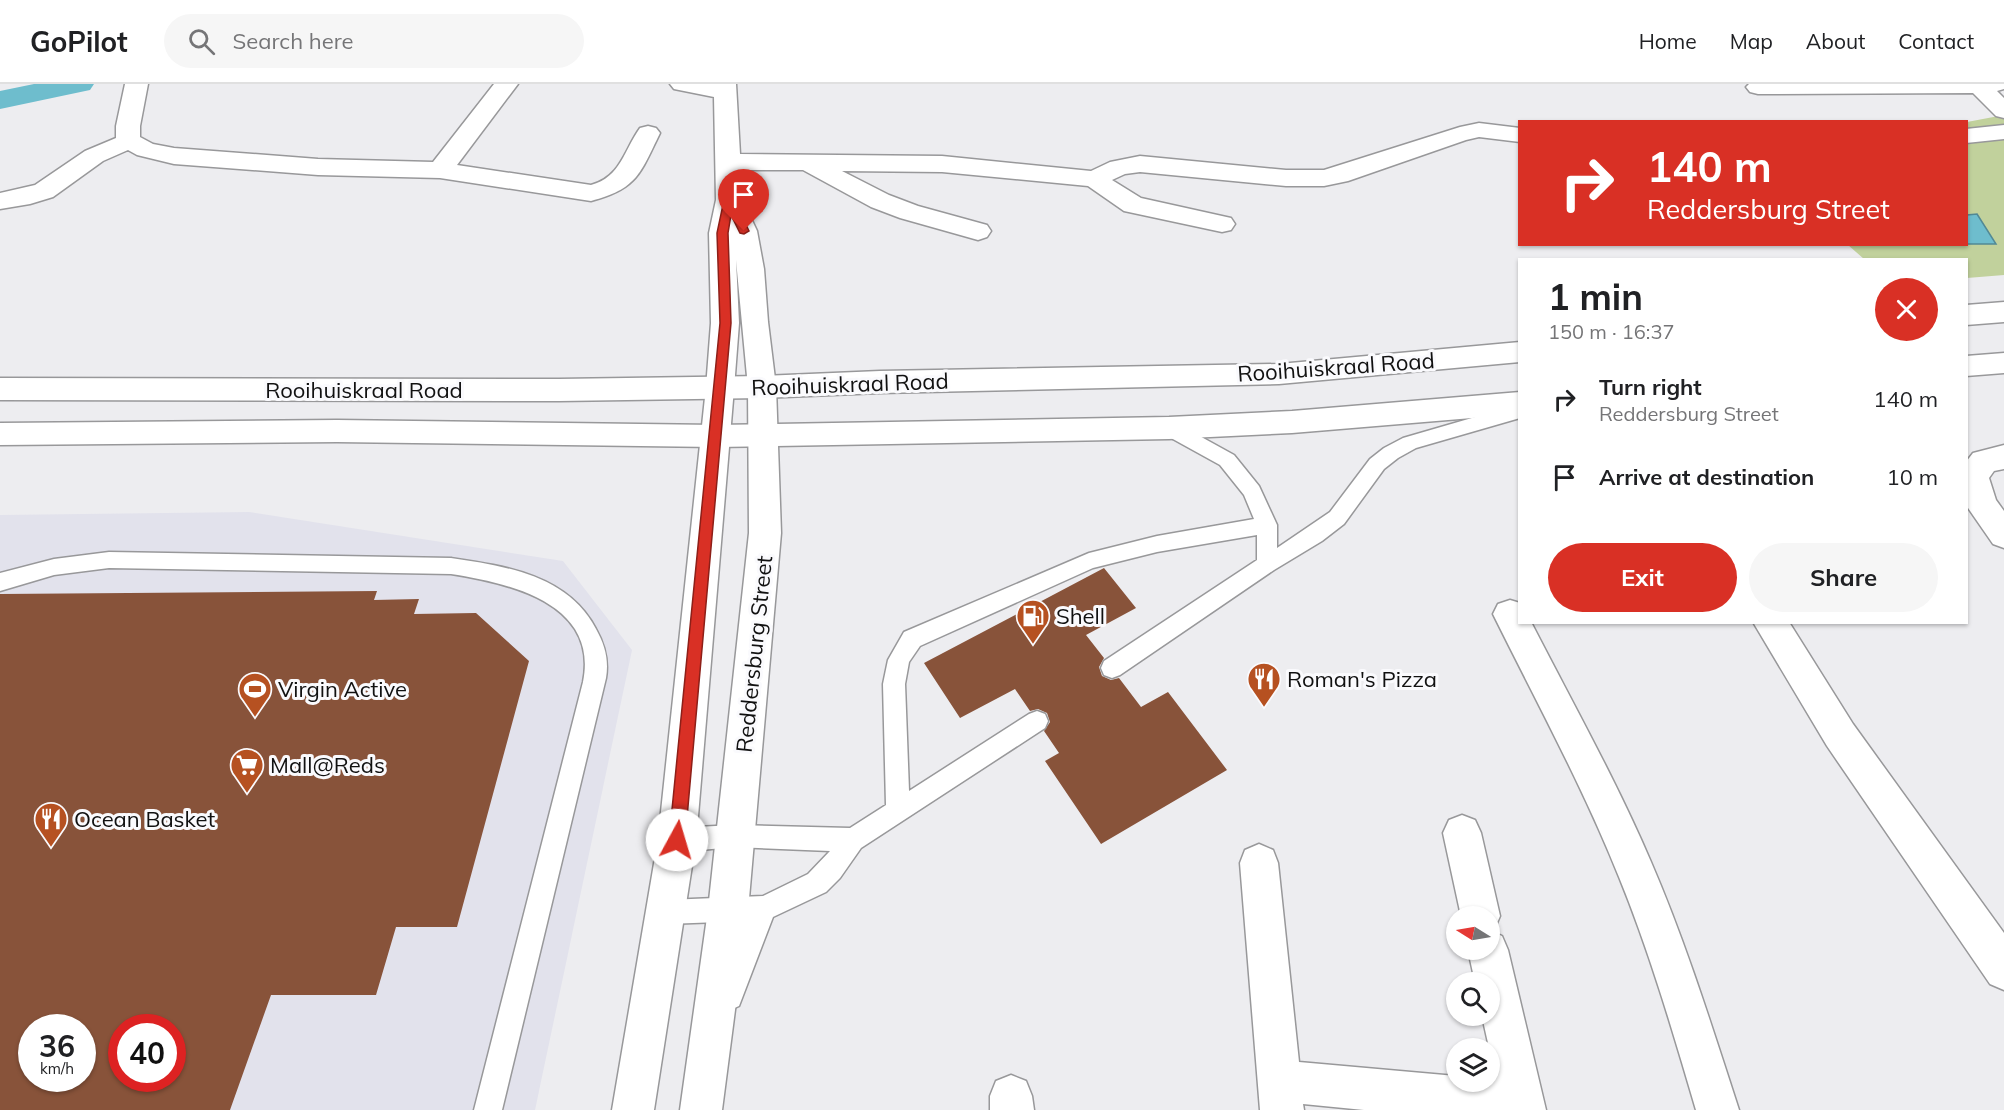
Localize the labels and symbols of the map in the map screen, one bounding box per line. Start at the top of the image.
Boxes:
pin [718,169,769,231]
street label: Rooihuiskraal Road [1236,346,1436,388]
street label: Rooihuiskraal Road [751,367,949,401]
street label: Rooihuiskraal Road [265,376,463,404]
street label: Reddersburg Street [730,554,778,754]
fuel station icon: Shell [1015,598,1051,645]
place label: Shell [1056,602,1105,630]
restaurant icon: Roman's Pizza [1246,661,1282,708]
place label: Roman's Pizza [1287,665,1437,693]
sports icon: Virgin Active [237,671,273,718]
place label: Virgin Active [278,675,407,703]
supermarket icon: Mall@Reds [229,747,265,794]
place label: Mall@Reds [270,751,385,779]
restaurant icon: Ocean Basket [33,801,69,848]
place label: Ocean Basket [74,805,216,833]
position arrow [645,808,709,872]
north arrow [1446,906,1500,960]
speed limit sign: 40 [108,1014,186,1092]

